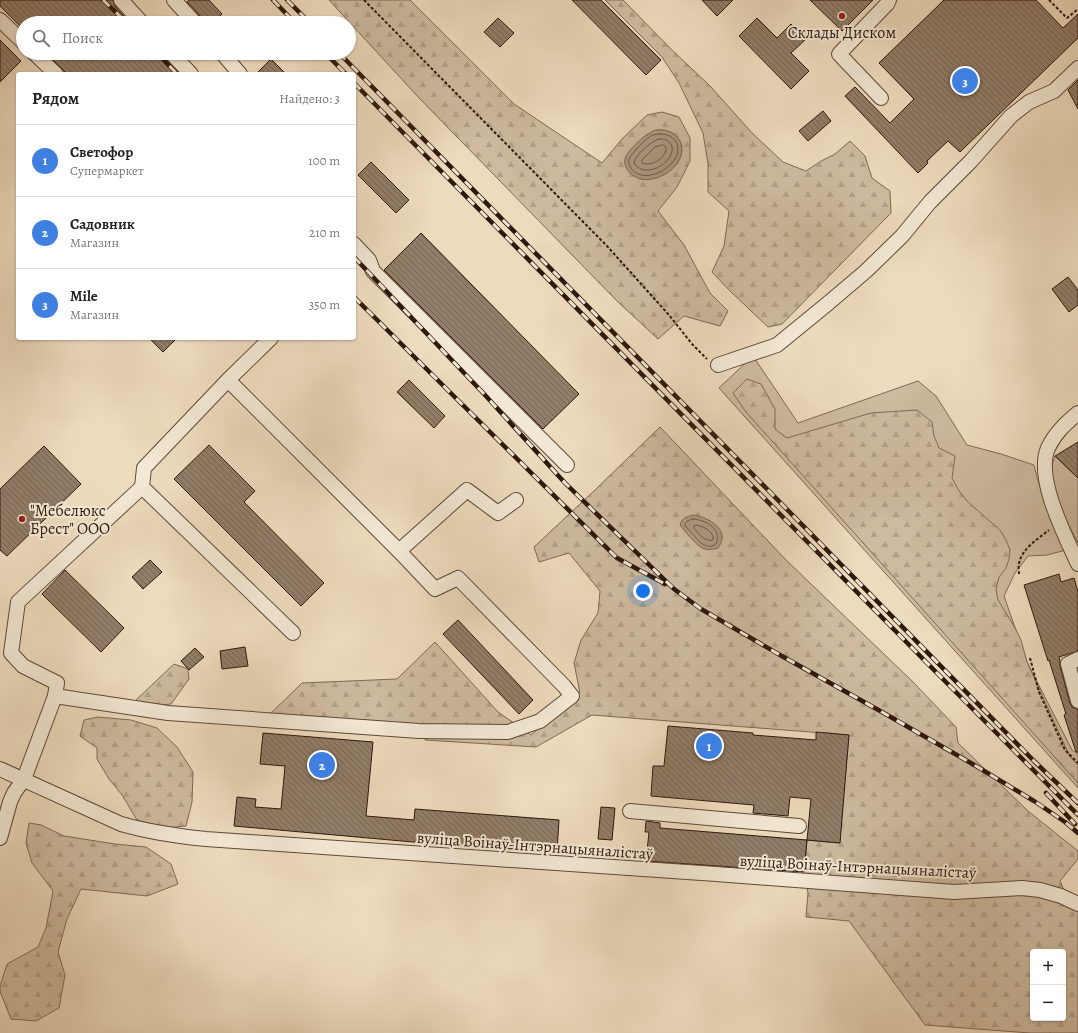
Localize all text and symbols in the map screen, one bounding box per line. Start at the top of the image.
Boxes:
marker: Склады Диском [837,11,847,21]
search box [16,16,356,60]
place label: Склады Диском [788,22,896,44]
icon: search [30,27,52,49]
text: Поиск [62,28,103,48]
pin: 3 [952,66,978,96]
text: Рядом [32,87,79,110]
text: Найдено: 3 [279,90,340,107]
text: Светофор [70,142,133,162]
text: 1 [43,152,47,169]
text: 100 m [308,152,340,169]
text: Супермаркет [70,162,144,179]
text: Садовник [70,214,135,234]
text: 2 [42,224,48,241]
text: 210 m [309,224,340,241]
text: Магазин [70,234,119,251]
text: Mile [70,286,98,306]
text: 3 [42,296,48,313]
text: 350 m [309,296,340,313]
text: Магазин [70,306,119,323]
place label: "Мебелюкс Брест" ООО [30,500,110,540]
marker: "Мебелюкс Брест" ООО [17,514,27,524]
your location [633,581,653,601]
pin: 1 [696,731,722,761]
pin: 2 [309,750,335,780]
street label: вуліца Воінаў-Інтэрнацыяналістаў [416,827,655,865]
street label: вуліца Воінаў-Інтэрнацыяналістаў [739,850,977,884]
map controls [1030,949,1066,1021]
button: + [1030,949,1066,985]
button: − [1030,985,1066,1021]

